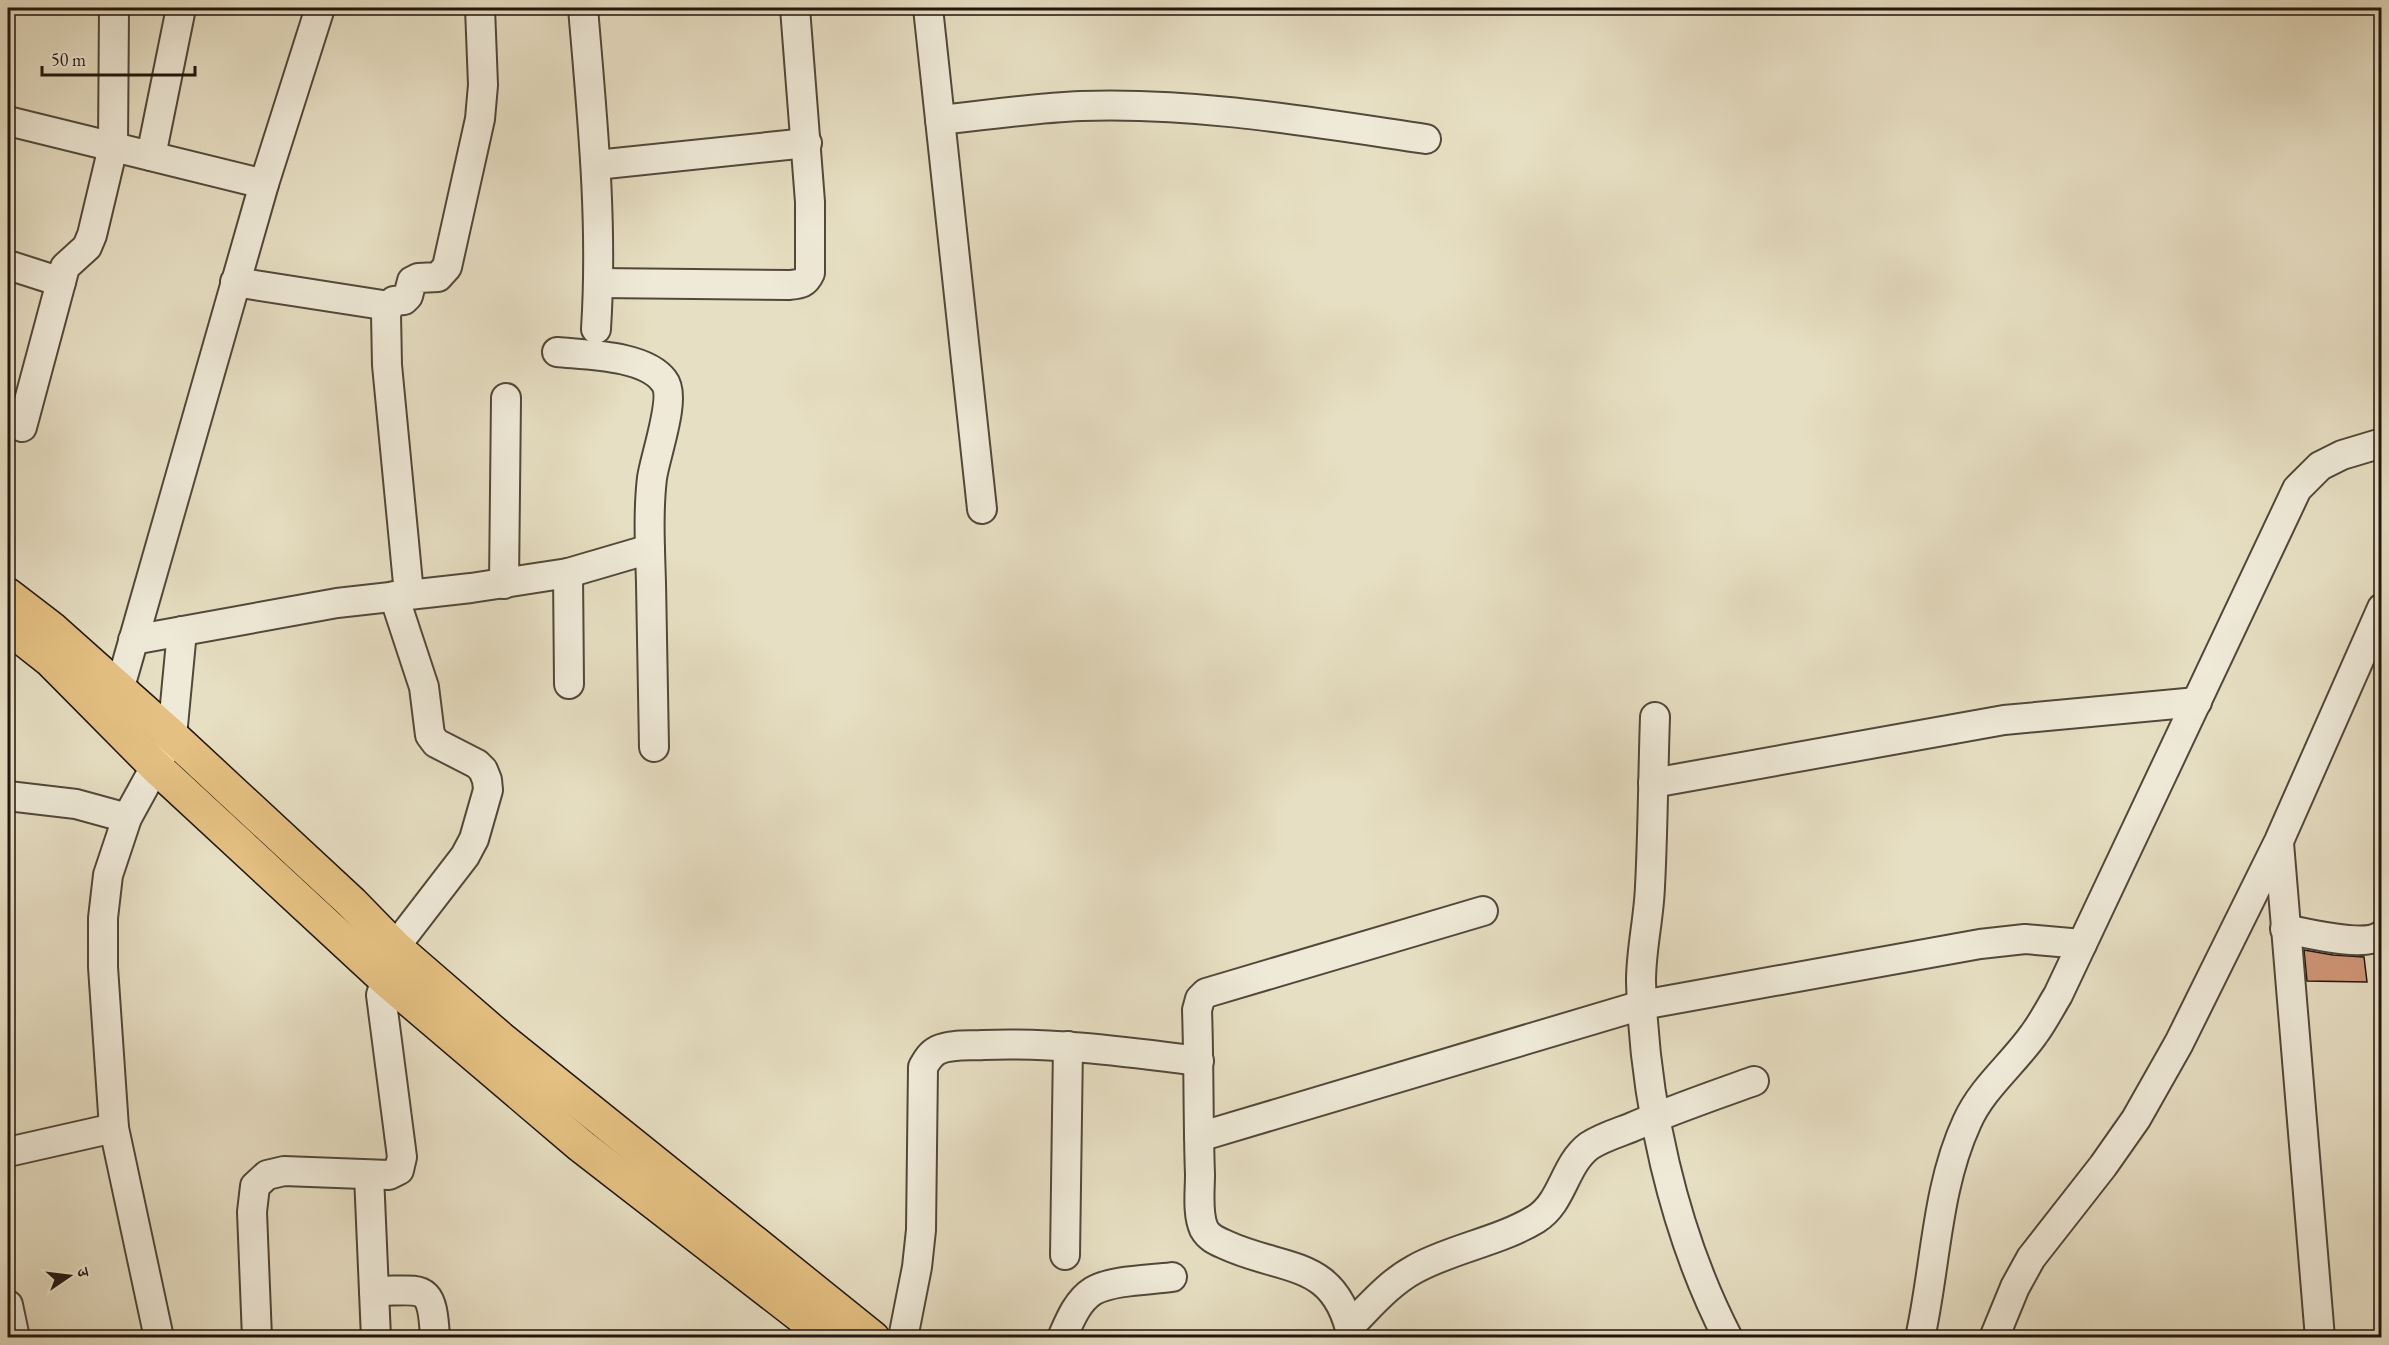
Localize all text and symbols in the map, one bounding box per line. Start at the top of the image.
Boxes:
scale bar [42,39,195,77]
text: 50 m [51,48,86,71]
north arrow [39,1246,99,1306]
text: उ [72,1265,95,1281]

